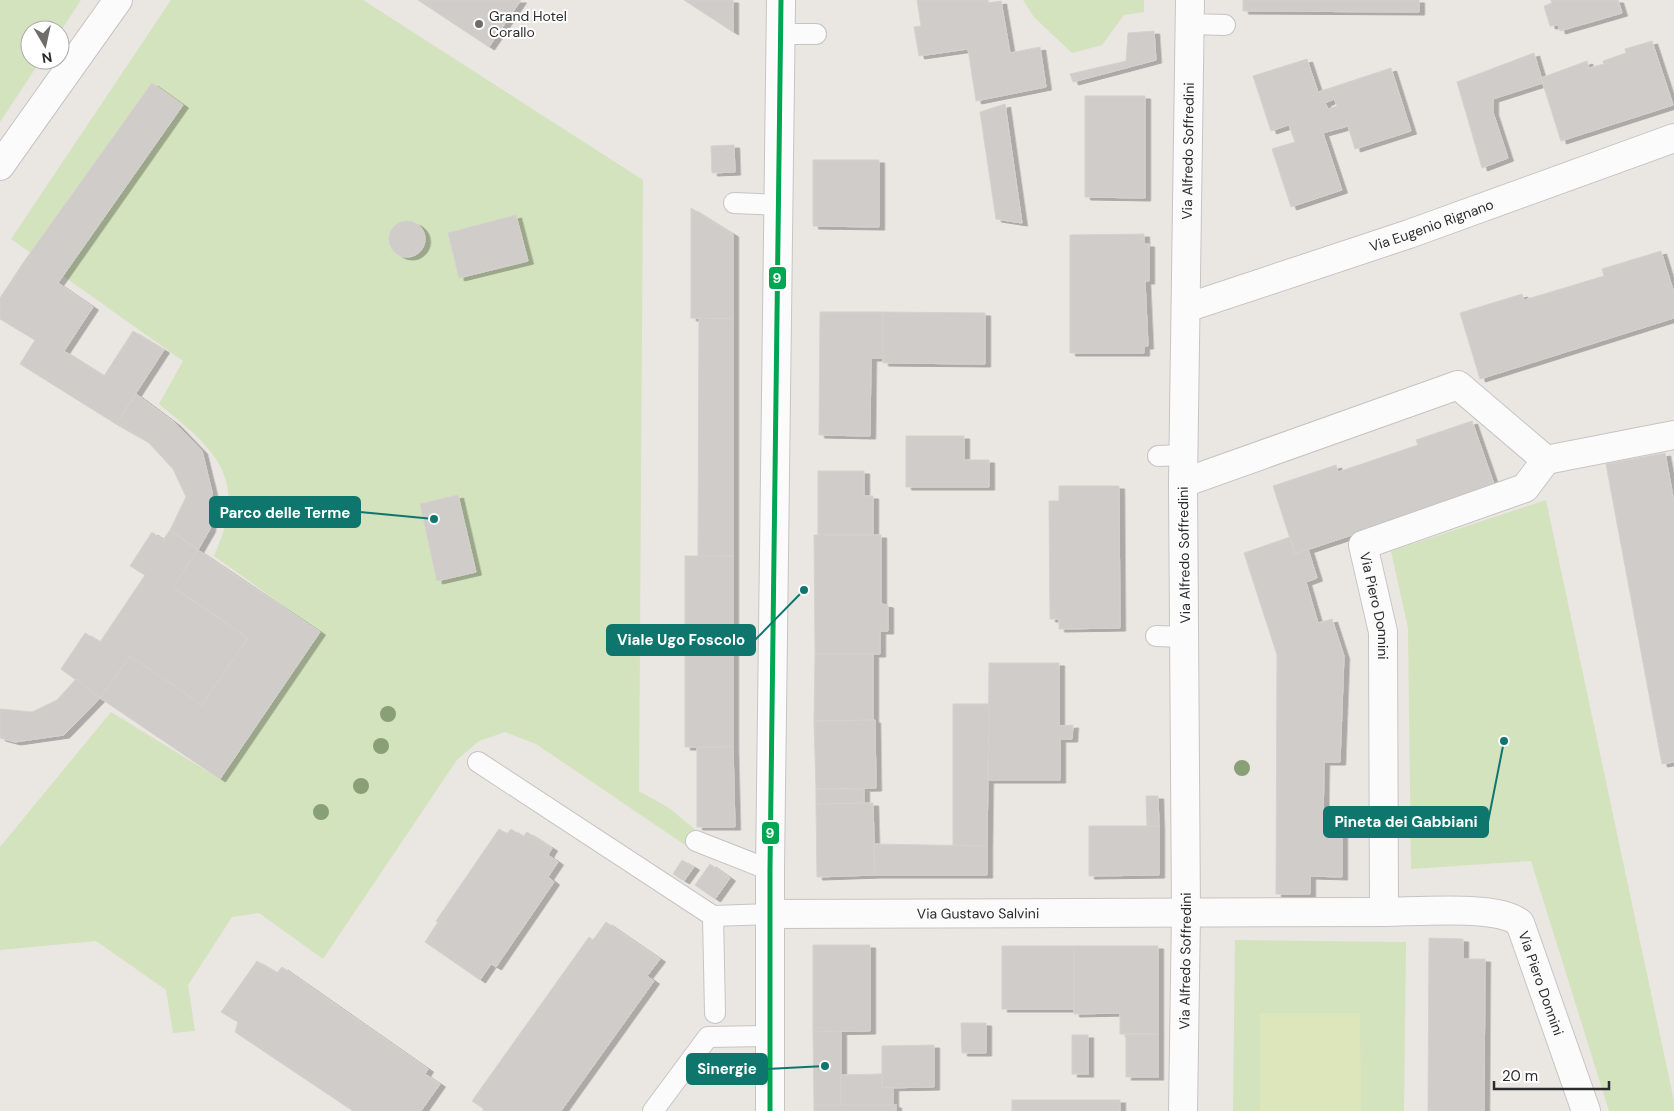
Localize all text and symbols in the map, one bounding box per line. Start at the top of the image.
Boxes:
place label: Grand Hotel Corallo [489,7,567,41]
marker: Grand Hotel Corallo [473,18,485,30]
north arrow [20,20,70,70]
text: N [41,48,53,68]
street label: Via Alfredo Soffredini [1178,82,1198,220]
street label: Via Eugenio Rignano [1367,195,1496,256]
line badge: 9 [768,266,787,290]
text: 9 [773,269,782,287]
street label: Via Alfredo Soffredini [1174,486,1194,624]
callout: Parco delle Terme [210,497,360,527]
text: Parco delle Terme [220,503,350,523]
street label: Via Piero Donnini [1356,550,1392,660]
callout: Viale Ugo Foscolo [607,625,755,655]
text: Viale Ugo Foscolo [617,630,745,650]
callout: Pineta dei Gabbiani [1324,807,1488,837]
text: Pineta dei Gabbiani [1334,812,1478,832]
line badge: 9 [761,821,780,845]
text: 9 [766,824,775,842]
street label: Via Alfredo Soffredini [1175,892,1195,1030]
street label: Via Gustavo Salvini [917,904,1039,923]
street label: Via Piero Donnini [1515,929,1568,1038]
callout: Sinergie [687,1054,767,1084]
scale bar [1494,1058,1609,1090]
text: Sinergie [697,1059,757,1079]
text: 20 m [1502,1066,1538,1086]

